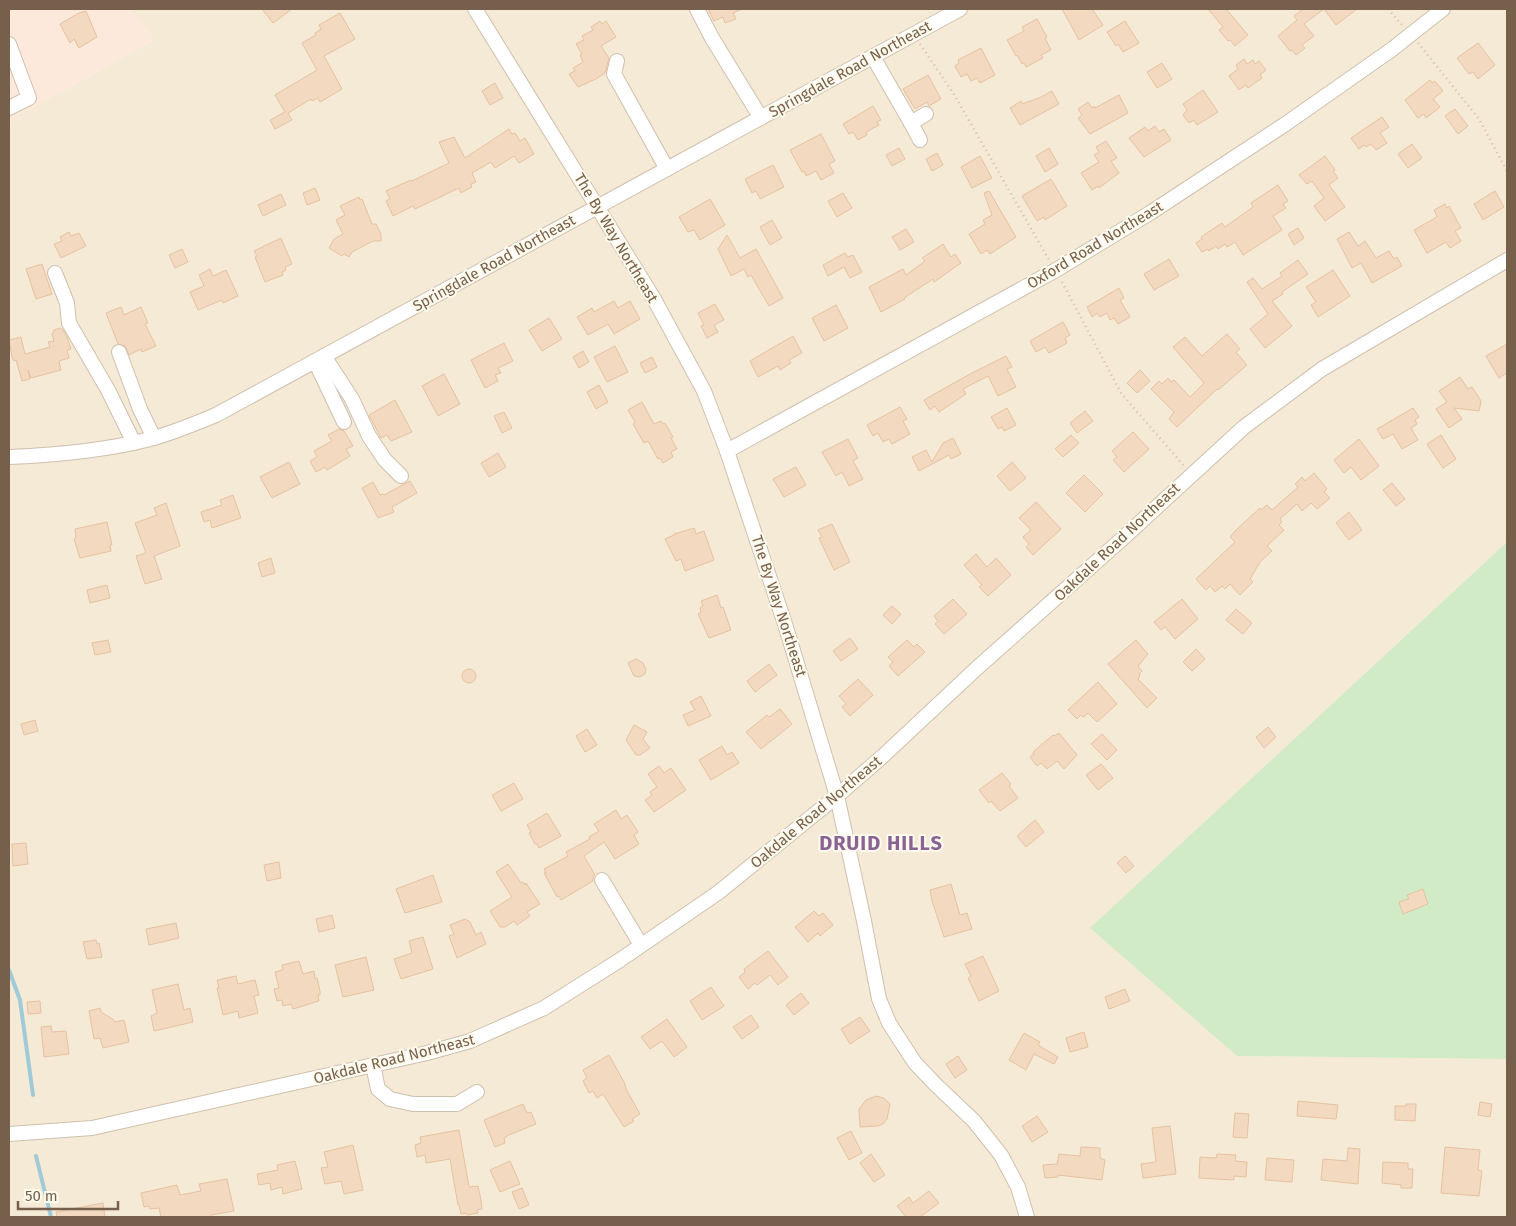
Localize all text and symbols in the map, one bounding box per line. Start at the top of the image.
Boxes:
street label: Springdale Road Northeast [766,17,935,121]
street label: The By Way Northeast [570,170,662,307]
street label: Oxford Road Northeast [1024,197,1167,293]
street label: Springdale Road Northeast [410,211,579,315]
street label: Oakdale Road Northeast [1050,479,1184,605]
street label: The By Way Northeast [748,533,811,680]
street label: Oakdale Road Northeast [747,752,886,872]
district label: DRUID HILLS [819,831,943,855]
street label: Oakdale Road Northeast [312,1030,477,1088]
scale bar [18,1178,118,1210]
text: 50 m [25,1187,58,1205]

